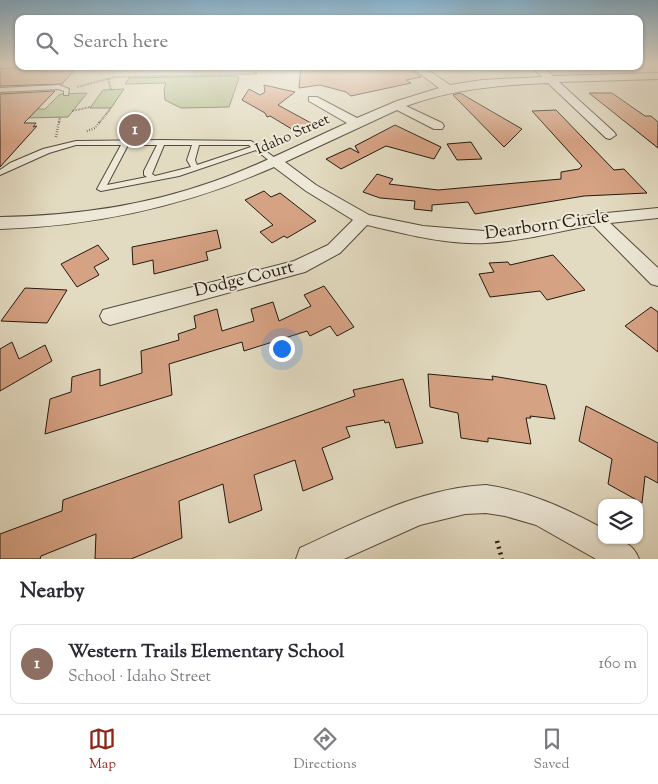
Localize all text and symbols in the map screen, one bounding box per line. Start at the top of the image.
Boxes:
search box [15,15,643,70]
icon: search [33,29,61,57]
text: Search here [73,29,168,56]
street label: Idaho Street [253,109,333,161]
pin: 1 [119,111,151,149]
street label: Dearborn Circle [483,204,611,248]
street label: Dodge Court [191,255,297,305]
your location [269,336,295,362]
map controls [598,499,643,544]
button: layers [598,499,643,544]
text: Nearby [20,577,85,607]
text: Western Trails Elementary School [68,639,344,666]
text: 1 [34,653,40,676]
text: 160 m [599,653,637,676]
text: School · Idaho Street [68,666,211,689]
tab: Map [88,725,116,775]
tab: Directions [293,725,357,775]
tab: Saved [534,725,569,775]

